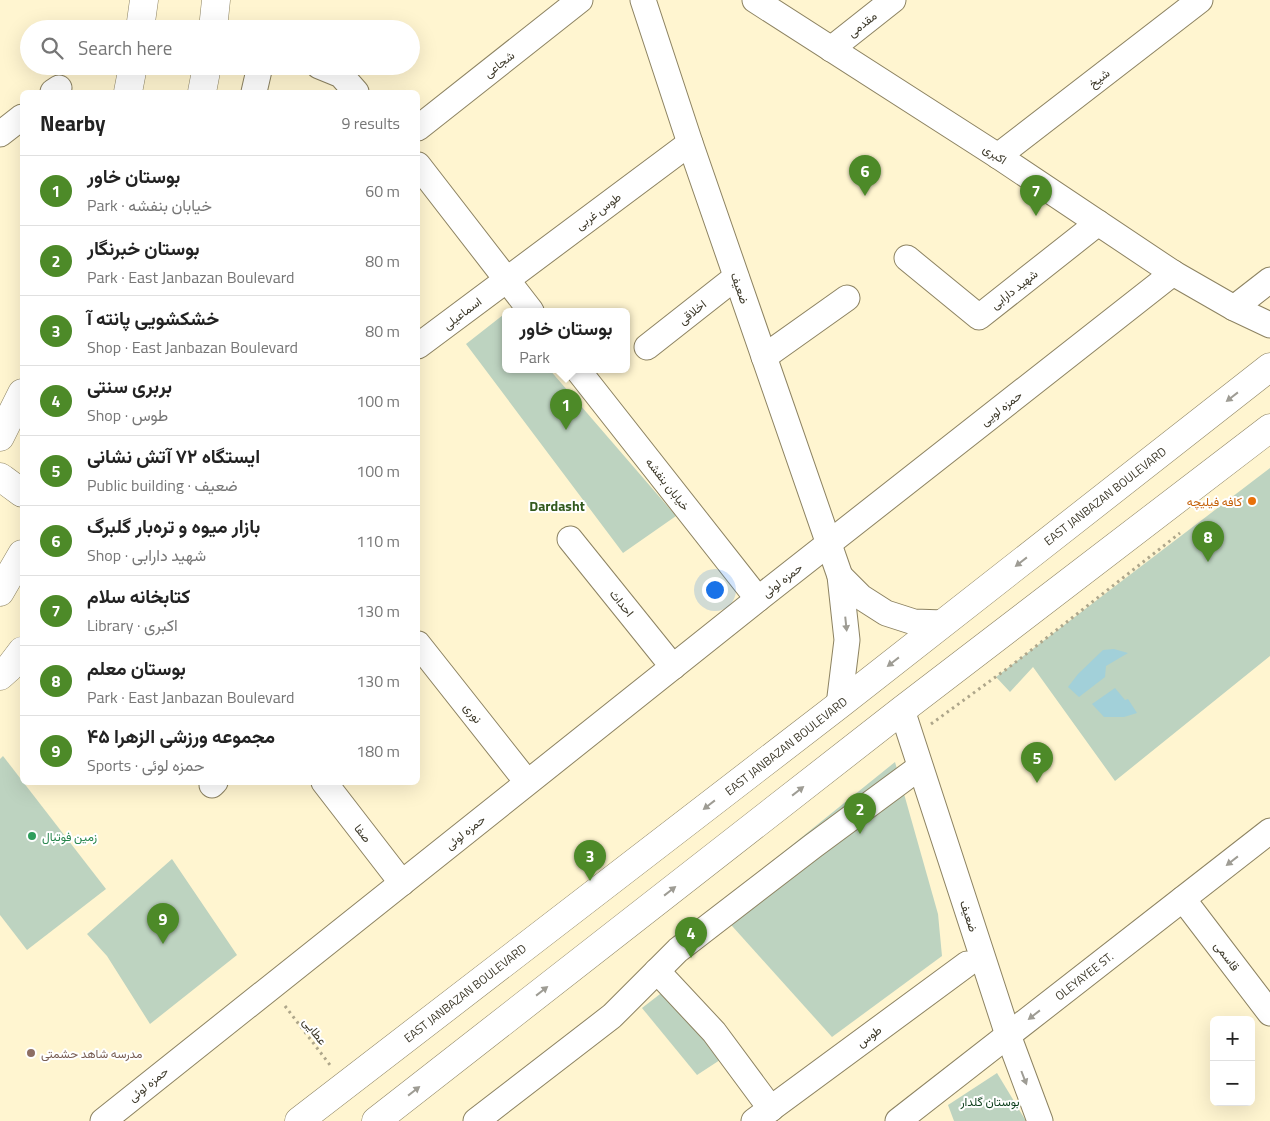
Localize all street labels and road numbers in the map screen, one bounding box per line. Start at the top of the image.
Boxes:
street label: مقدمی [843,6,881,42]
street label: شجاعی [479,46,519,82]
street label: شیخ [1084,64,1114,92]
street label: اکبری [979,139,1011,169]
street label: طوس غربی [571,187,625,235]
street label: شهید دارابی [986,264,1042,314]
street label: ضعیف [726,270,754,306]
street label: اسماعیلی [439,292,485,334]
street label: اخلاقی [674,295,710,329]
street label: حمزه لویی [976,385,1026,431]
street label: EAST JANBAZAN BOULEVARD [1040,442,1171,550]
street label: خیابان بنفشه [641,453,695,515]
street label: حمزه لوئی [758,558,806,602]
street label: احداث [605,585,639,621]
street label: EAST JANBAZAN BOULEVARD [721,692,852,800]
street label: نوری [459,699,487,727]
street label: حمزه لوئی [441,810,489,854]
street label: صفا [350,820,376,846]
street label: ضعیف [955,898,983,934]
street label: قاسمی [1210,937,1244,975]
street label: EAST JANBAZAN BOULEVARD [400,939,531,1047]
street label: OLEYAYEE ST. [1051,947,1117,1005]
street label: عطایی [298,1013,332,1049]
street label: طوس [852,1020,886,1052]
street label: حمزه لوئی [124,1062,172,1106]

